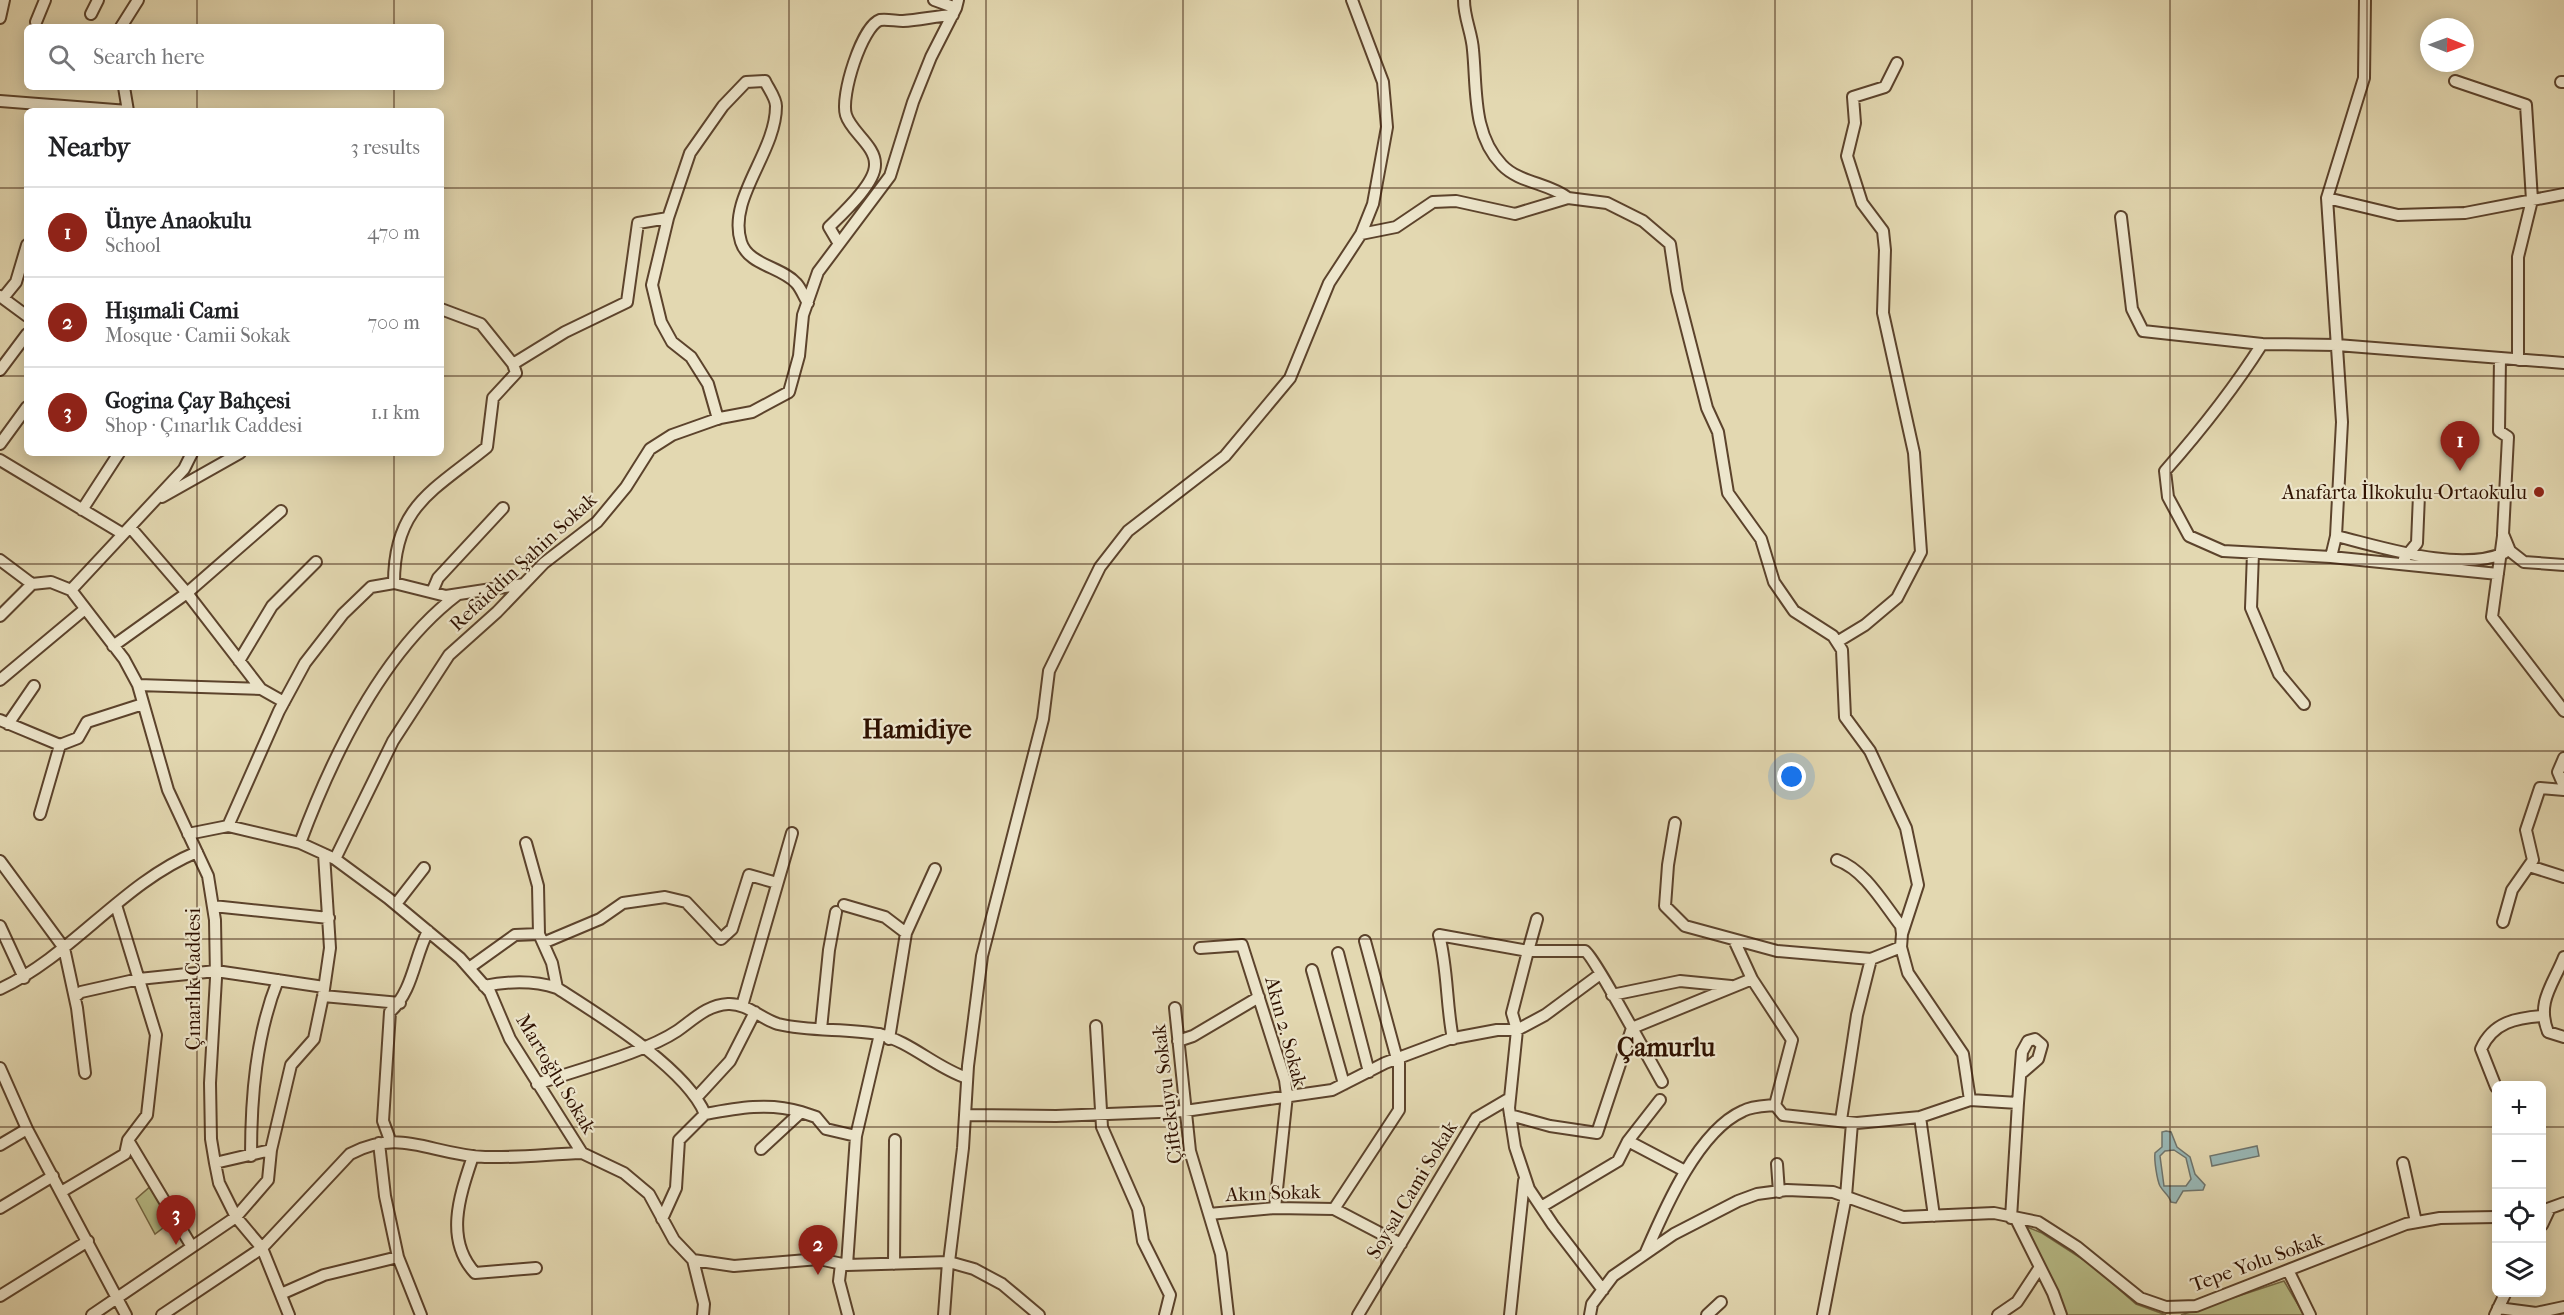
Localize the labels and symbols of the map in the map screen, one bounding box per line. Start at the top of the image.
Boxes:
north arrow [2420,18,2474,72]
pin: 1 [2440,422,2480,471]
place label: Anafarta İlkokulu-Ortaokulu [2281,480,2528,504]
marker: Anafarta İlkokulu-Ortaokulu [2532,485,2546,499]
street label: Refaiddin Şahin Sokak [445,488,602,636]
district label: Hamidiye [862,714,972,745]
your location [1777,762,1806,791]
street label: Çınarlık Caddesi [182,908,206,1050]
street label: Akın 2. Sokak [1260,973,1312,1091]
street label: Martoğlu Sokak [511,1010,601,1138]
street label: Çiftekuyu Sokak [1147,1022,1188,1165]
district label: Çamurlu [1617,1032,1715,1064]
street label: Soysal Cami Sokak [1362,1116,1463,1263]
street label: Akın Sokak [1224,1180,1322,1206]
pin: 3 [156,1196,195,1245]
pin: 2 [798,1226,838,1275]
street label: Tepe Yolu Sokak [2187,1227,2327,1297]

